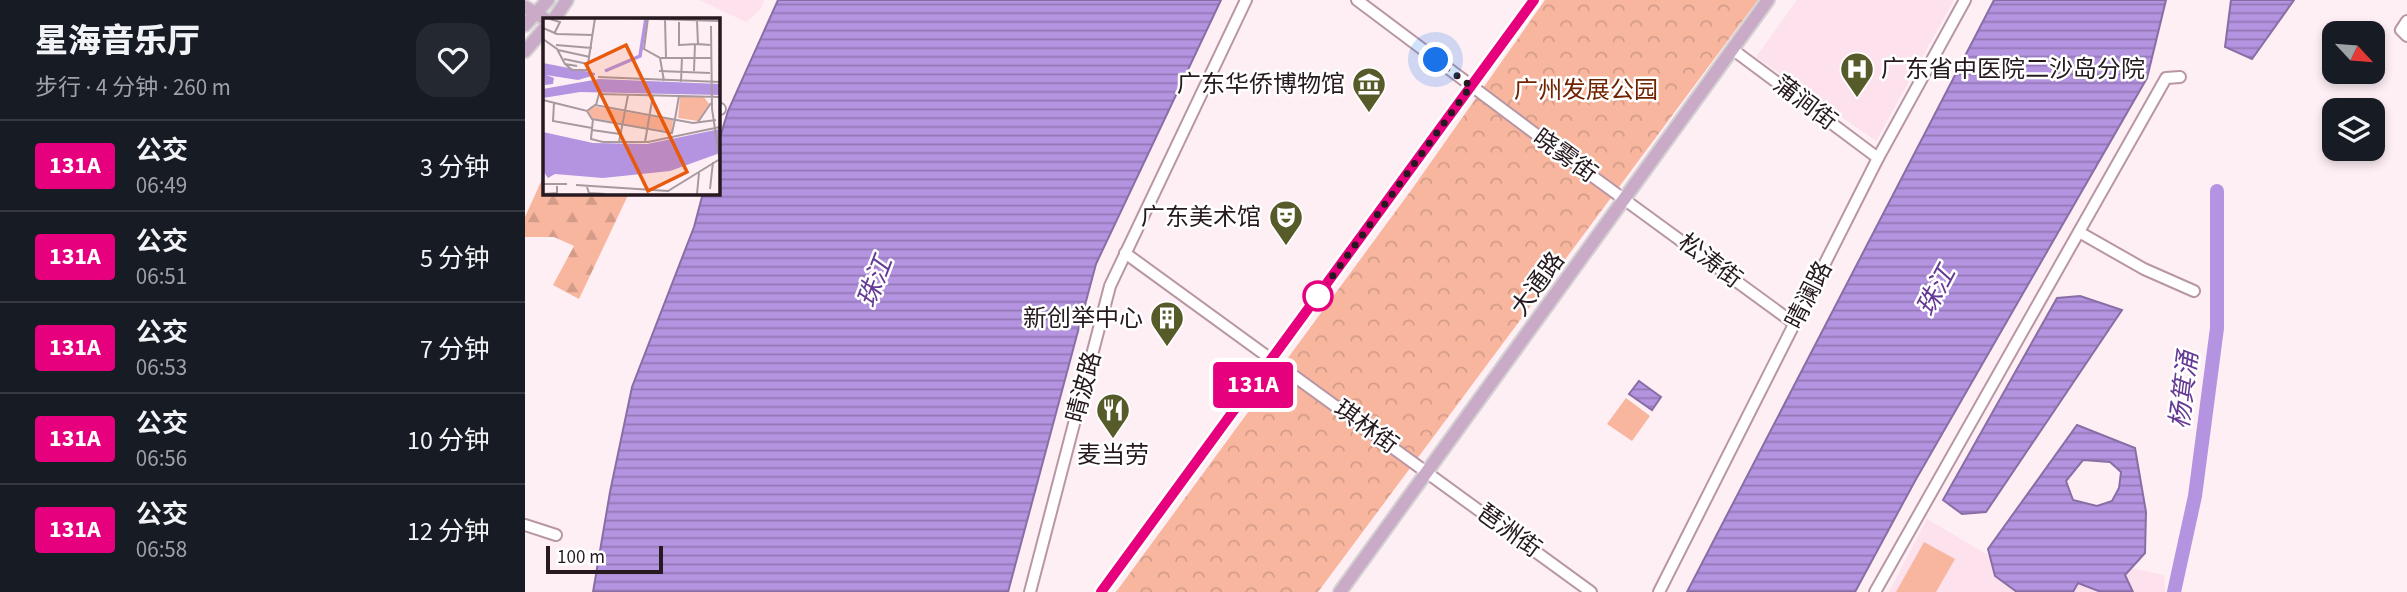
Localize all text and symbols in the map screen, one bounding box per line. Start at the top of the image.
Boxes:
text: 星海音乐厅 [35,18,200,65]
inset map [543,18,719,194]
north arrow [2322,21,2385,84]
map controls [2322,21,2385,161]
button: heart [416,23,490,97]
your location [1418,42,1453,77]
hospital icon: 广东省中医院二沙岛分院 [1838,50,1876,99]
place label: 广东省中医院二沙岛分院 [1881,52,2145,87]
museum icon: 广东华侨博物馆 [1350,65,1388,114]
place label: 广东华侨博物馆 [1177,67,1345,102]
street label: 蒲涧街 [1766,67,1844,139]
text: 步行 · 4 分钟 · 260 m [35,71,231,104]
park label: 广州发展公园 [1514,73,1658,108]
button: layers [2322,98,2385,161]
street label: 晓雾街 [1526,121,1604,191]
text: 公交 [136,132,188,169]
text: 131A [49,148,101,183]
text: 3 分钟 [420,149,490,186]
text: 06:49 [136,169,187,202]
theatre icon: 广东美术馆 [1267,198,1305,247]
place label: 广东美术馆 [1141,200,1261,235]
text: 公交 [136,223,188,260]
street label: 松涛街 [1671,225,1749,297]
text: 131A [49,239,101,274]
text: 5 分钟 [420,240,490,277]
street label: 大通路 [1503,245,1573,323]
water label: 珠江 [848,248,903,313]
street label: 晴澜路 [1777,255,1841,335]
water label: 珠江 [1907,257,1966,323]
text: 06:51 [136,260,187,293]
unlabelled marker [1303,281,1333,311]
building icon: 新创举中心 [1148,299,1186,348]
place label: 新创举中心 [1023,301,1143,336]
text: 公交 [136,314,188,351]
text: 131A [49,330,101,365]
text: 7 分钟 [420,331,490,368]
water label: 杨箕涌 [2161,346,2207,431]
street label: 晴波路 [1058,348,1110,426]
text: 06:53 [136,351,187,384]
line badge: 131A [1204,362,1302,408]
text: 131A [1227,367,1279,402]
restaurant icon: 麦当劳 [1094,391,1132,440]
street label: 琪林街 [1327,392,1405,462]
text: 公交 [136,405,188,442]
text: 131A [49,421,101,456]
text: 10 分钟 [407,422,490,459]
place label: 麦当劳 [1077,438,1149,473]
text: 06:56 [136,442,187,475]
text: 公交 [136,496,188,533]
street label: 琶洲街 [1470,496,1548,566]
text: 131A [49,512,101,547]
text: 12 分钟 [407,513,490,550]
text: 06:58 [136,533,187,566]
scale bar [546,543,663,575]
text: 100 m [557,544,605,571]

